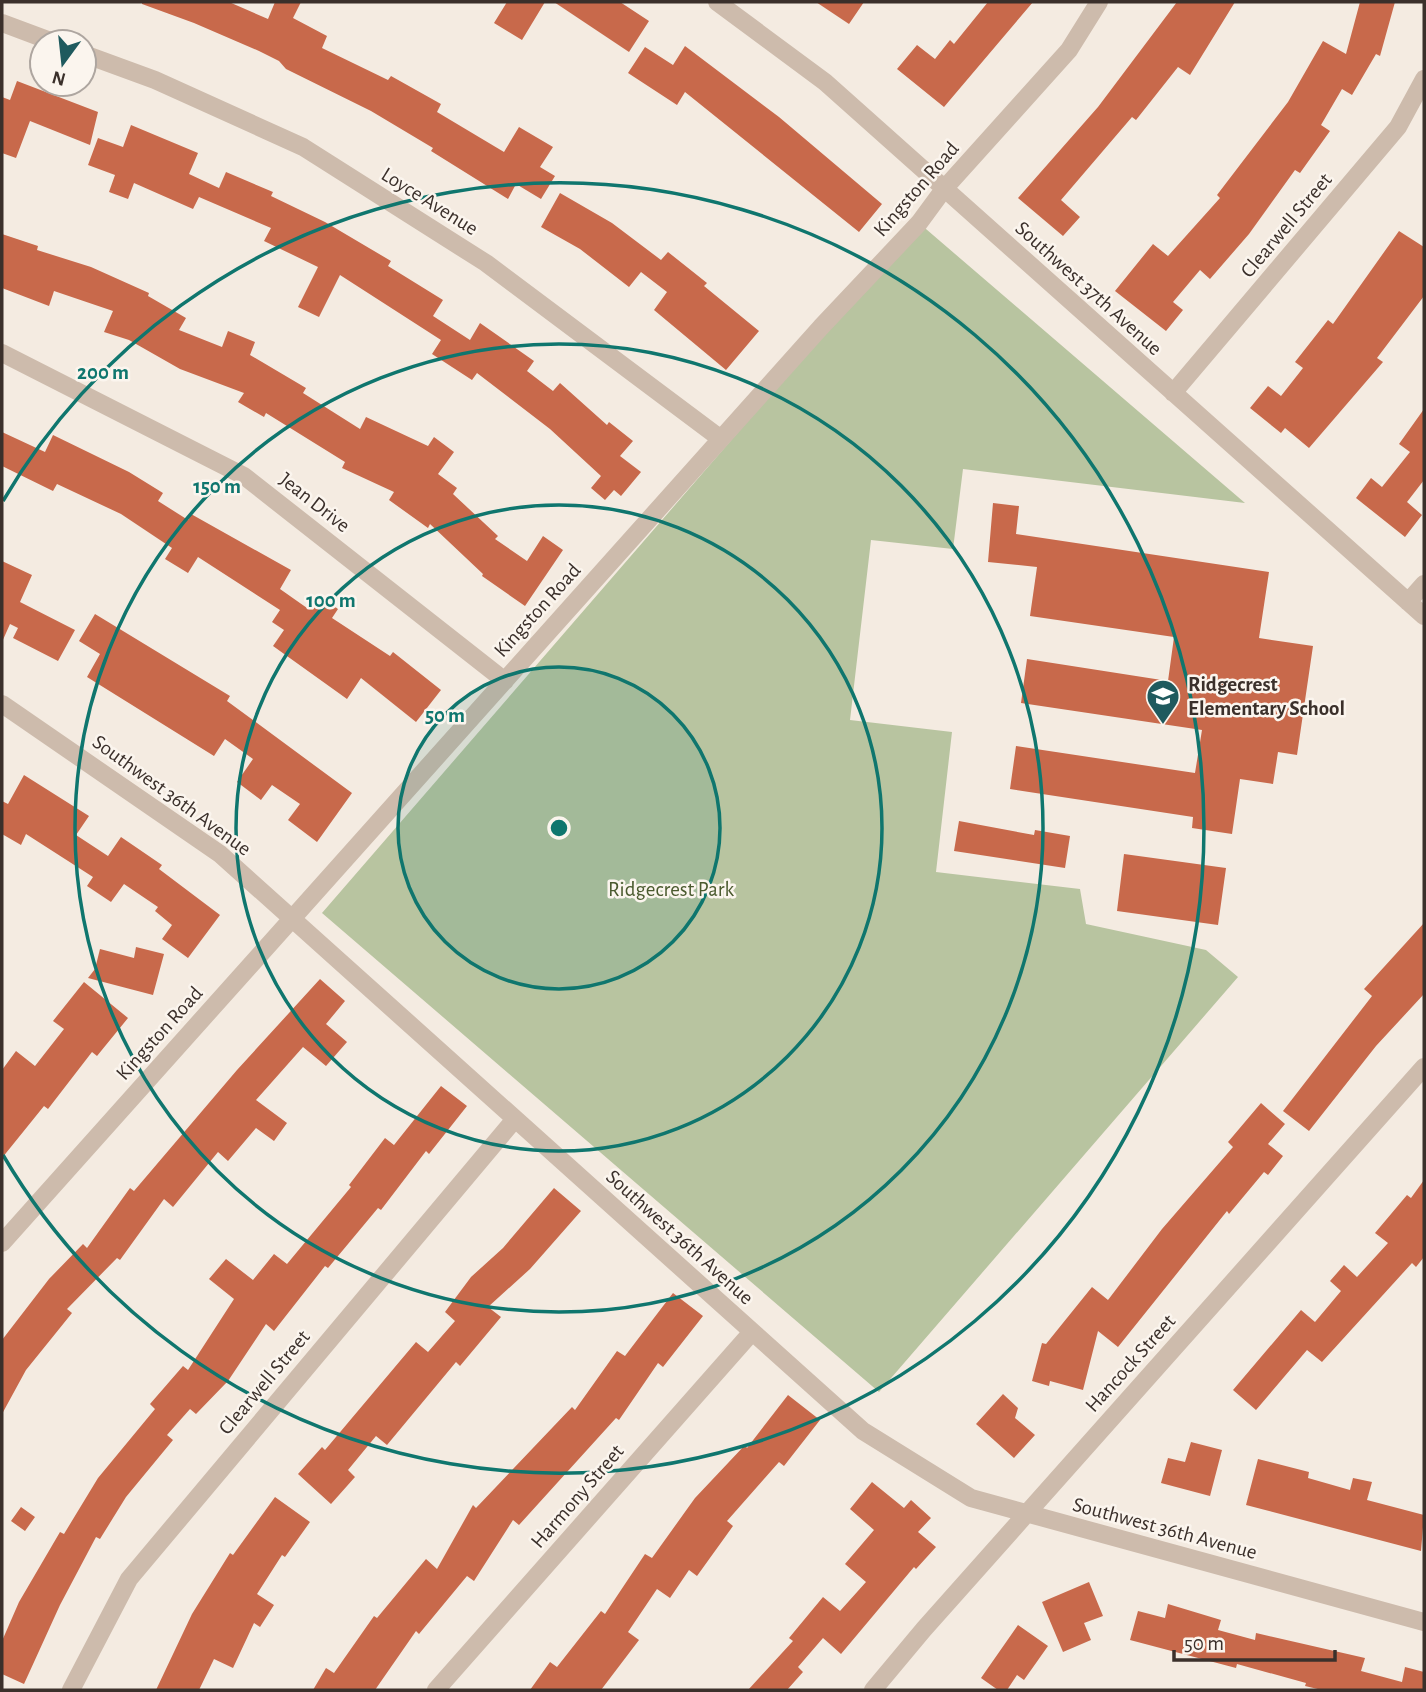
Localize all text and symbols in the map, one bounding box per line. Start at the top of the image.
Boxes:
north arrow [28,28,98,98]
text: N [50,67,68,89]
street label: Kingston Road [870,138,963,241]
street label: Loyce Avenue [378,163,482,239]
street label: Clearwell Street [1237,169,1336,282]
street label: Southwest 37th Avenue [1011,217,1166,359]
text: 200 m [77,362,129,383]
street label: Jean Drive [275,468,354,536]
text: 150 m [193,476,241,497]
street label: Kingston Road [490,559,585,661]
text: 100 m [306,590,356,611]
place label: Ridgecrest Elementary School [1188,674,1345,719]
school or university icon: Ridgecrest Elementary School [1144,677,1182,726]
text: 50 m [425,705,465,726]
street label: Southwest 36th Avenue [89,731,255,860]
centre of rings [547,816,571,840]
park label: Ridgecrest Park [608,879,734,900]
street label: Kingston Road [112,982,207,1084]
street label: Southwest 36th Avenue [602,1166,757,1309]
street label: Hancock Street [1081,1310,1180,1416]
street label: Clearwell Street [215,1326,314,1439]
street label: Harmony Street [527,1440,628,1552]
street label: Southwest 36th Avenue [1070,1494,1259,1563]
scale bar [1174,1618,1335,1662]
text: 50 m [1184,1633,1224,1654]

